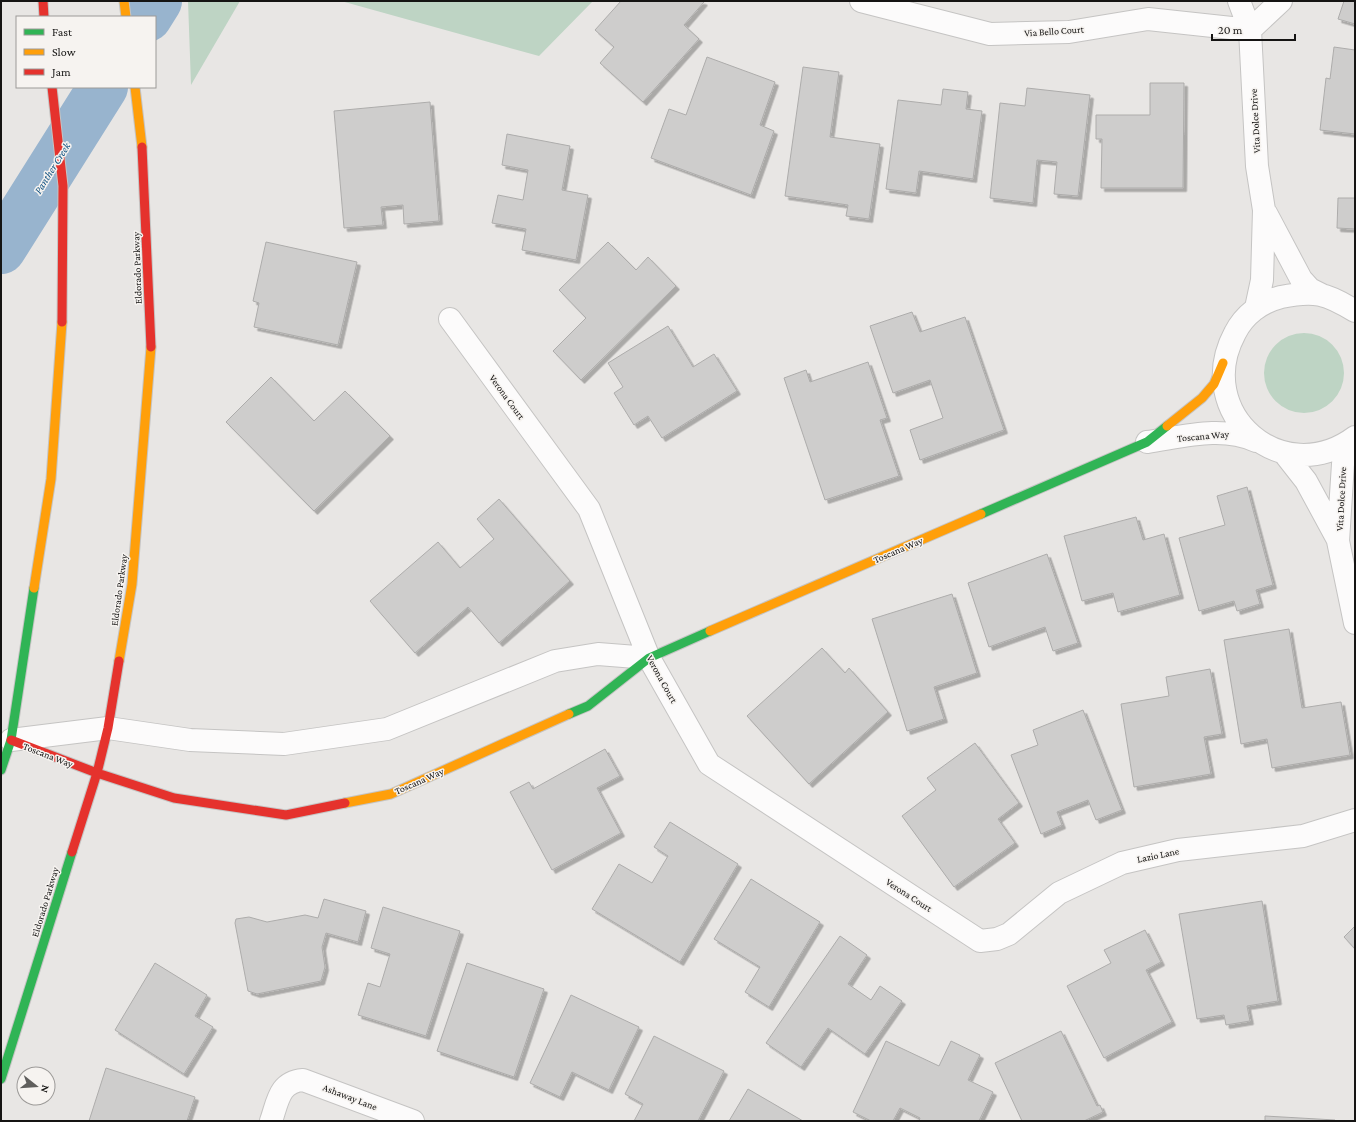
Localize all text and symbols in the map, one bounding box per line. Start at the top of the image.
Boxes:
legend [16,16,156,88]
scale bar [1212,16,1295,42]
street label: Via Bello Court [1024,23,1085,39]
text: 20 m [1218,23,1243,37]
text: Fast [52,25,73,39]
text: Slow [52,45,76,59]
text: Jam [51,65,71,79]
street label: Vita Dolce Drive [1248,88,1262,153]
water label: Panther Creek [32,139,73,196]
street label: Eldorado Parkway [130,231,144,304]
street label: Verona Court [487,372,527,422]
street label: Toscana Way [1176,428,1230,444]
street label: Vita Dolce Drive [1334,466,1348,531]
street label: Toscana Way [872,535,925,565]
street label: Eldorado Parkway [109,553,130,627]
street label: Verona Court [644,653,680,705]
street label: Toscana Way [22,740,75,770]
street label: Toscana Way [393,765,446,797]
street label: Lazio Lane [1136,845,1181,865]
street label: Eldorado Parkway [29,865,61,938]
street label: Verona Court [884,876,935,914]
north arrow [16,1066,56,1106]
street label: Ashaway Lane [321,1082,379,1113]
text: N [39,1084,52,1095]

